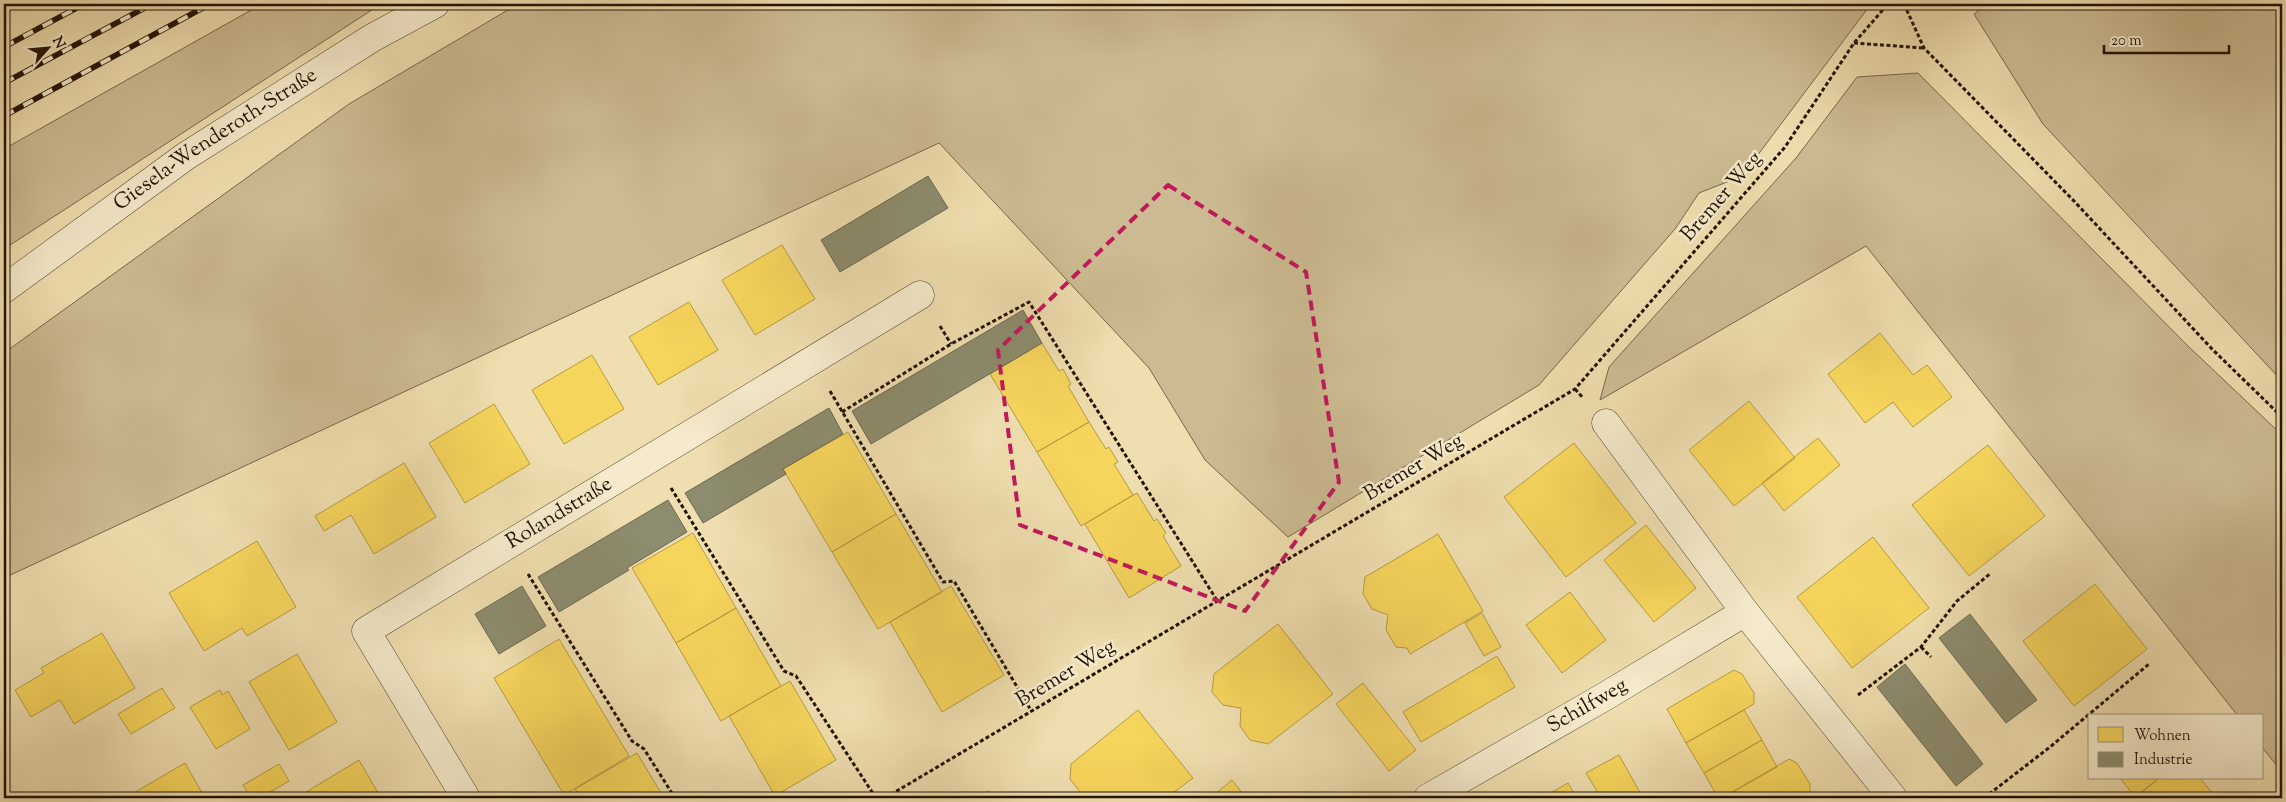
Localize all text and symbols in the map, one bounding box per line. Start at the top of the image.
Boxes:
north arrow [22,22,72,72]
scale bar [2104,22,2228,54]
text: 20 m [2111,31,2142,52]
text: N [46,33,69,53]
street label: Giesela-Wenderoth-Straße [108,61,323,219]
street label: Bremer Weg [1674,145,1770,249]
street label: Bremer Weg [1358,426,1470,510]
street label: Rolandstraße [501,470,618,557]
street label: Bremer Weg [1010,632,1122,716]
street label: Schilfweg [1542,671,1633,741]
legend [2088,714,2264,780]
text: Wohnen [2134,726,2191,747]
text: Industrie [2134,750,2192,771]

